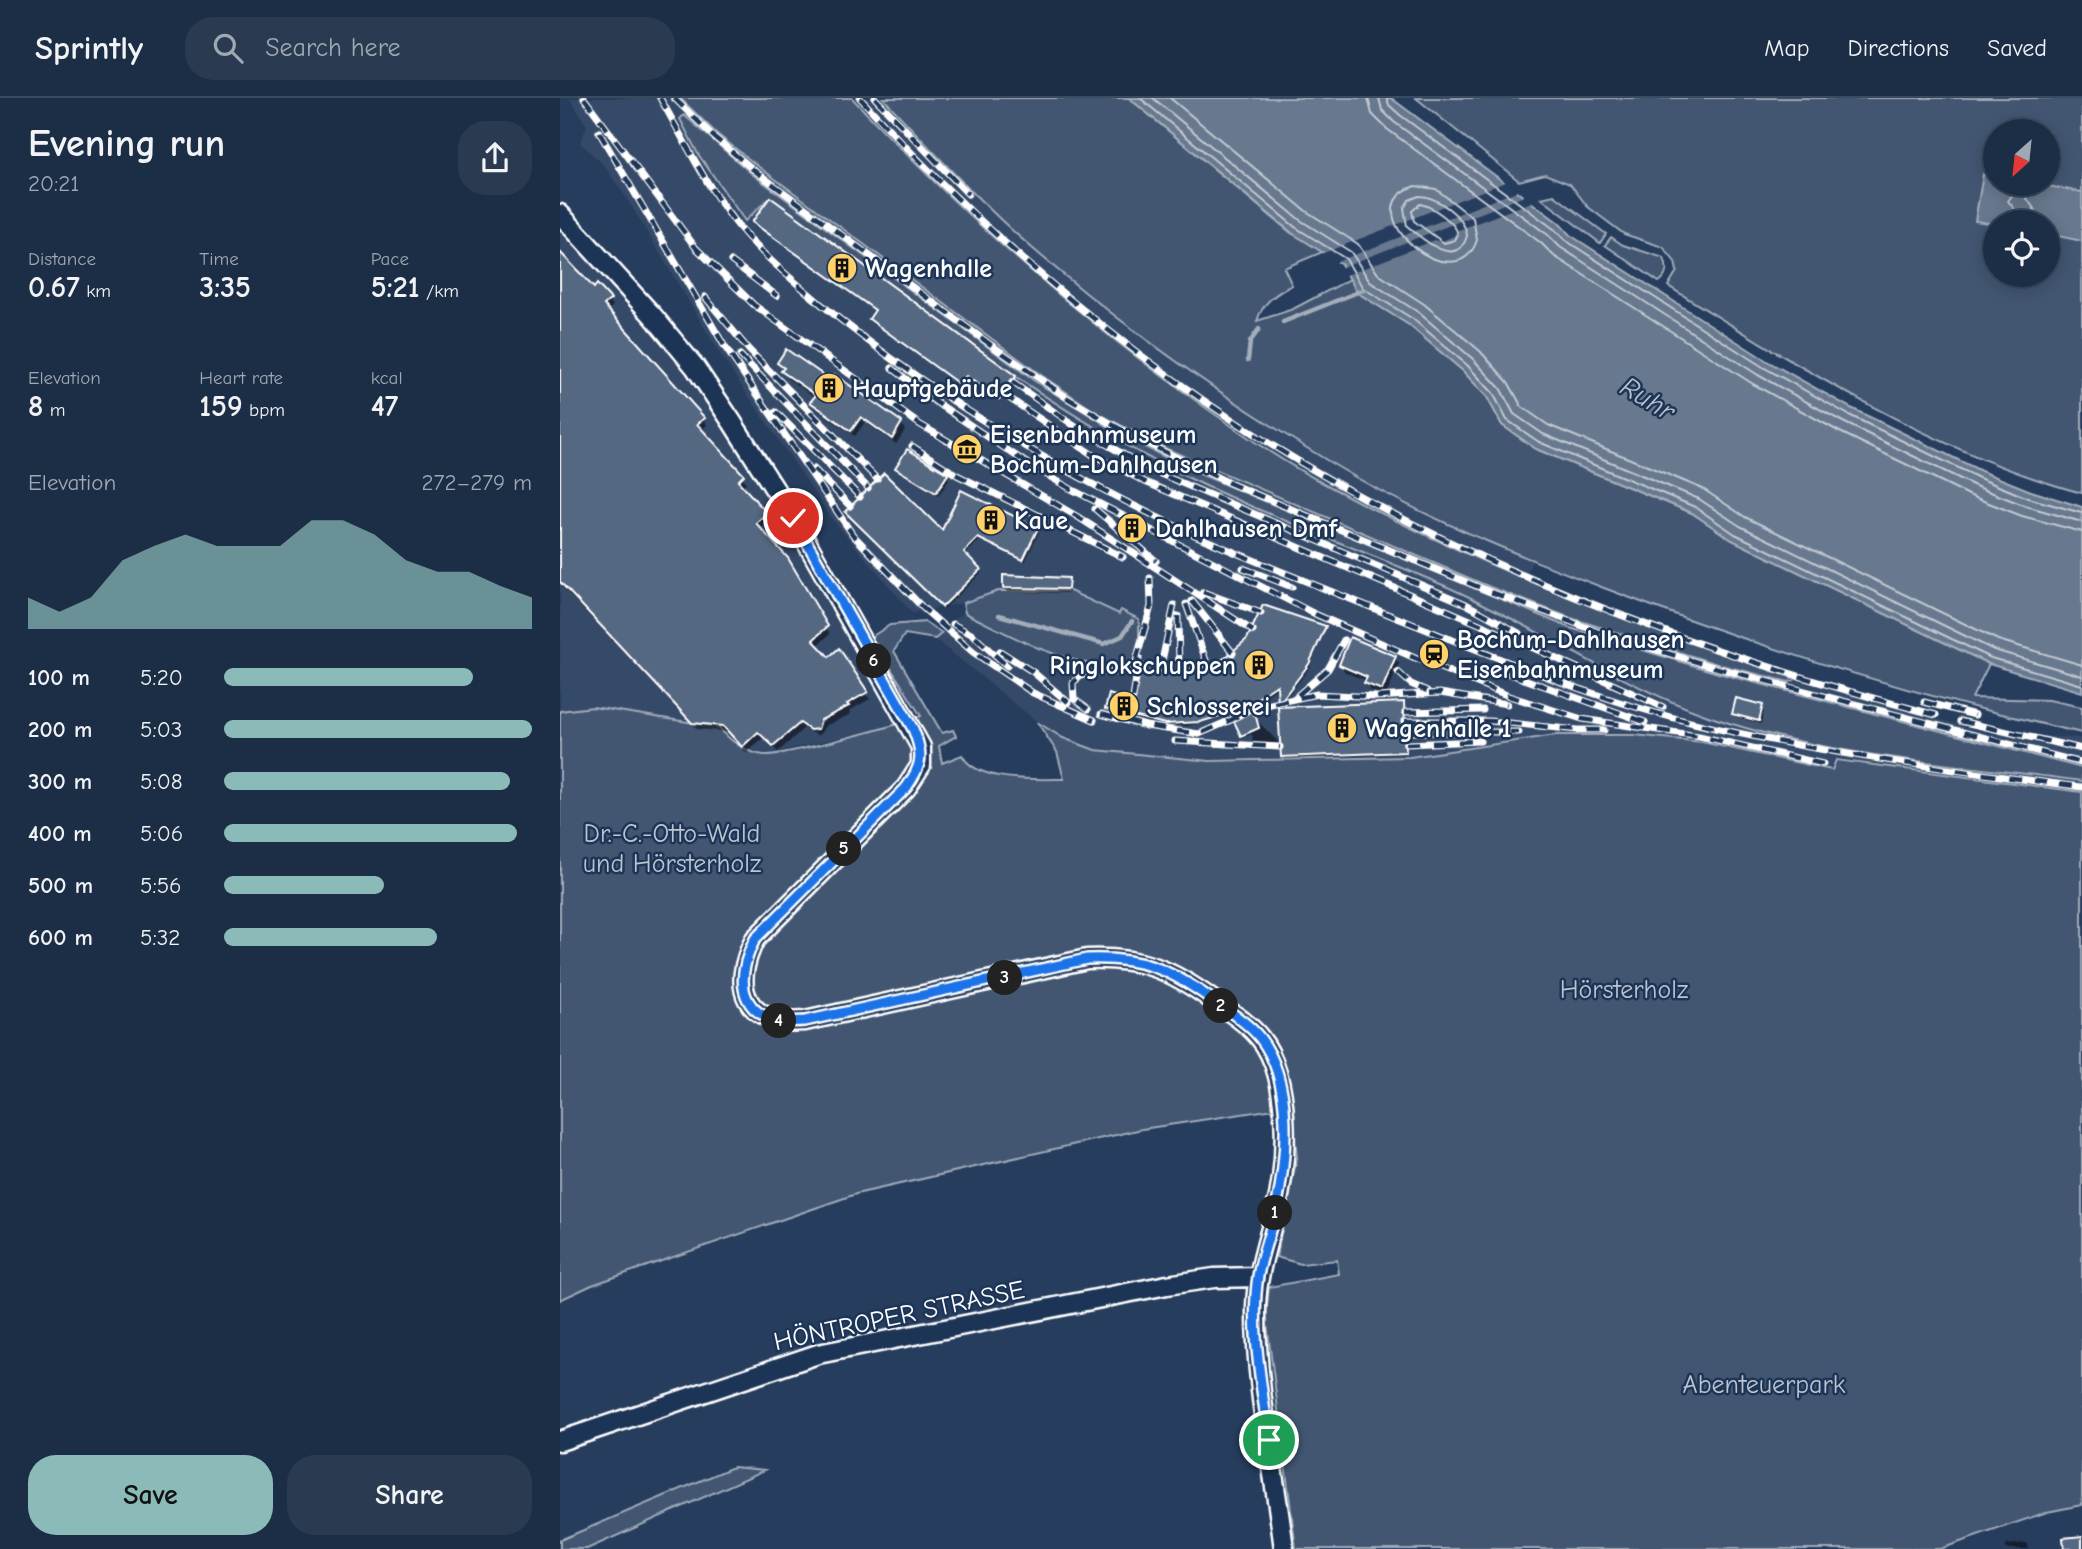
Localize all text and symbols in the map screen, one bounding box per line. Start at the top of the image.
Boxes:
search box [185,17,675,80]
text: Sprintly [35,29,143,67]
icon: search [209,29,247,67]
text: Search here [265,33,401,63]
text: Map [1764,34,1810,62]
text: Directions [1848,34,1949,62]
text: Saved [1987,34,2047,62]
north arrow [1983,119,2060,196]
map controls [1983,119,2060,287]
button: share [458,121,532,195]
text: Evening run [28,122,225,166]
text: 20:21 [28,170,79,197]
button: locate [1983,210,2060,287]
text: Distance [28,248,96,270]
text: Time [199,248,239,270]
text: Pace [371,248,409,270]
building icon: Wagenhalle [825,251,859,285]
place label: Wagenhalle [865,254,992,284]
text: 0.67 [28,270,80,305]
text: 3:35 [199,270,251,305]
text: 5:21 [371,270,420,305]
text: km [80,280,111,302]
text: /km [420,280,459,302]
text: Elevation [28,367,101,389]
text: Heart rate [199,367,283,389]
text: kcal [371,367,403,389]
water label: Ruhr [1615,370,1682,428]
building icon: Hauptgebäude [812,371,846,405]
place label: Hauptgebäude [852,374,1012,404]
text: 8 [28,389,43,424]
text: 159 [199,389,243,424]
text: 47 [371,389,398,424]
text: m [43,399,65,421]
text: bpm [243,399,285,421]
place label: Eisenbahnmuseum Bochum-Dahlhausen [990,420,1218,480]
museum icon: Eisenbahnmuseum Bochum-Dahlhausen [950,432,984,466]
text: Elevation [28,469,116,496]
text: 272–279 m [422,469,532,496]
pin [763,488,823,548]
icon: check [774,499,812,537]
building icon: Kaue [974,503,1008,537]
place label: Kaue [1014,506,1068,536]
building icon: Dahlhausen Dmf [1115,511,1149,545]
place label: Dahlhausen Dmf [1155,514,1339,544]
place label: Bochum-Dahlhausen Eisenbahnmuseum [1457,625,1685,685]
station icon: Bochum-Dahlhausen Eisenbahnmuseum [1417,637,1451,671]
pin: 6 [856,644,892,678]
building icon: Ringlokschuppen [1242,648,1276,682]
text: 6 [869,649,878,671]
place label: Ringlokschuppen [1049,651,1236,681]
text: 100 m [28,664,90,691]
text: 5:20 [140,664,183,691]
building icon: Schlosserei [1107,689,1141,723]
place label: Schlosserei [1147,692,1270,722]
building icon: Wagenhalle 1 [1325,711,1359,745]
place label: Wagenhalle 1 [1365,714,1512,744]
text: 200 m [28,716,92,743]
text: 5:03 [140,716,182,743]
text: 300 m [28,768,92,795]
text: 5:08 [140,768,182,795]
park label: Dr.-C.-Otto-Wald und Hörsterholz [583,819,761,879]
text: 400 m [28,820,92,847]
text: 5:06 [140,820,183,847]
pin: 5 [826,832,862,866]
text: 5 [838,837,849,859]
text: 500 m [28,872,93,899]
text: 5:56 [140,872,182,899]
text: 600 m [28,924,93,951]
text: 5:32 [140,924,180,951]
pin: 3 [988,960,1022,996]
text: 3 [1000,966,1009,988]
park label: Hörsterholz [1560,975,1688,1005]
pin: 2 [1204,988,1238,1024]
text: 2 [1216,994,1225,1016]
pin: 4 [762,1004,796,1038]
text: 4 [774,1009,783,1031]
pin: 1 [1258,1196,1292,1230]
text: 1 [1271,1201,1278,1223]
street label: HÖNTROPER STRASSE [771,1275,1027,1357]
park label: Abenteuerpark [1683,1370,1846,1400]
pin [1239,1410,1299,1470]
icon: arrive [1250,1421,1288,1459]
button: Save [28,1455,273,1535]
button: Share [287,1455,532,1535]

